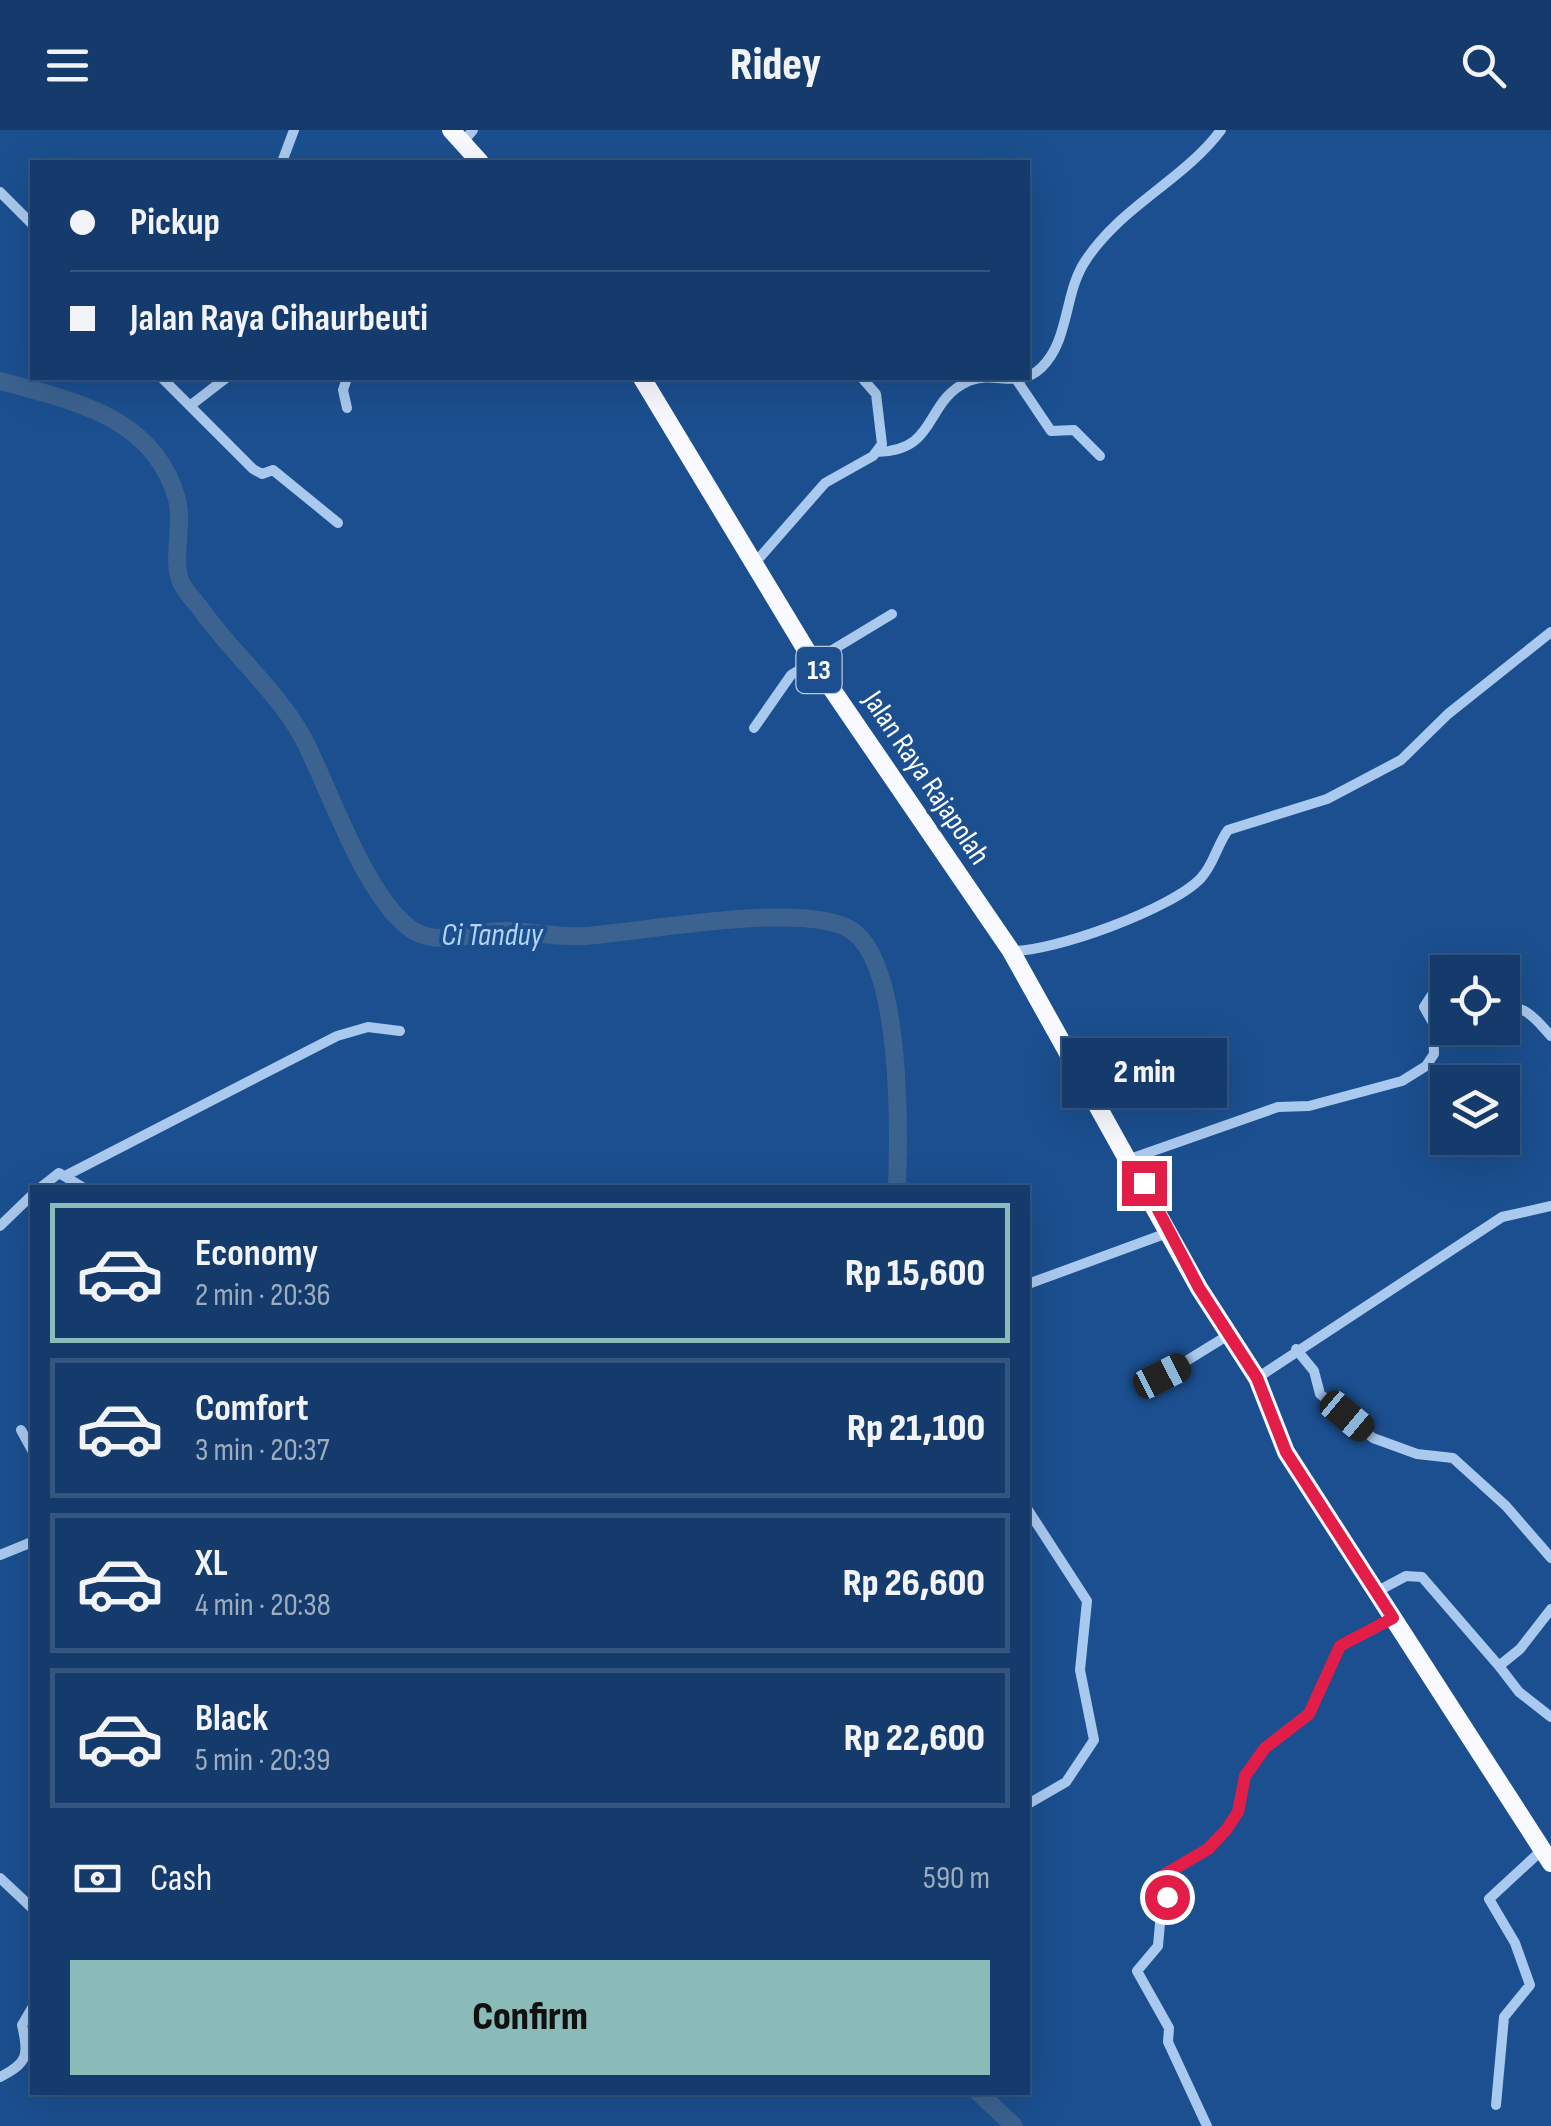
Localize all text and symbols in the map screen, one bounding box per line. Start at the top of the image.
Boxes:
icon: menu [40,38,95,93]
text: Ridey [730,38,821,93]
icon: search [1456,38,1511,93]
text: Pickup [130,200,220,245]
text: Jalan Raya Cihaurbeuti [130,296,428,341]
road number: 13 [796,647,842,693]
street label: Jalan Raya Rajapolah [854,684,997,872]
water label: Ci Tanduy [441,916,544,955]
map controls [1430,955,1520,1155]
button: locate [1430,955,1520,1045]
callout: 2 min [1062,1038,1226,1108]
text: 2 min [1113,1053,1176,1092]
button: layers [1430,1065,1520,1155]
route end [1122,1161,1167,1206]
icon: car [75,1228,165,1318]
text: Economy [195,1231,318,1276]
text: Rp 15,600 [845,1251,985,1296]
text: 2 min · 20:36 [195,1276,331,1315]
car [1128,1349,1196,1403]
icon: car [75,1383,165,1473]
car [1314,1385,1380,1447]
text: Comfort [195,1386,309,1431]
text: Rp 21,100 [847,1406,985,1451]
text: 3 min · 20:37 [195,1431,330,1470]
icon: car [75,1538,165,1628]
text: XL [195,1541,228,1586]
text: Rp 26,600 [843,1561,985,1606]
text: 4 min · 20:38 [195,1586,331,1625]
icon: car [75,1693,165,1783]
text: Black [195,1696,268,1741]
text: Rp 22,600 [844,1716,985,1761]
text: 5 min · 20:39 [195,1741,330,1780]
icon: cash [70,1851,125,1906]
text: Cash [150,1856,212,1901]
text: 590 m [923,1859,990,1898]
route start [1145,1875,1190,1920]
button: Confirm [70,1960,990,2075]

